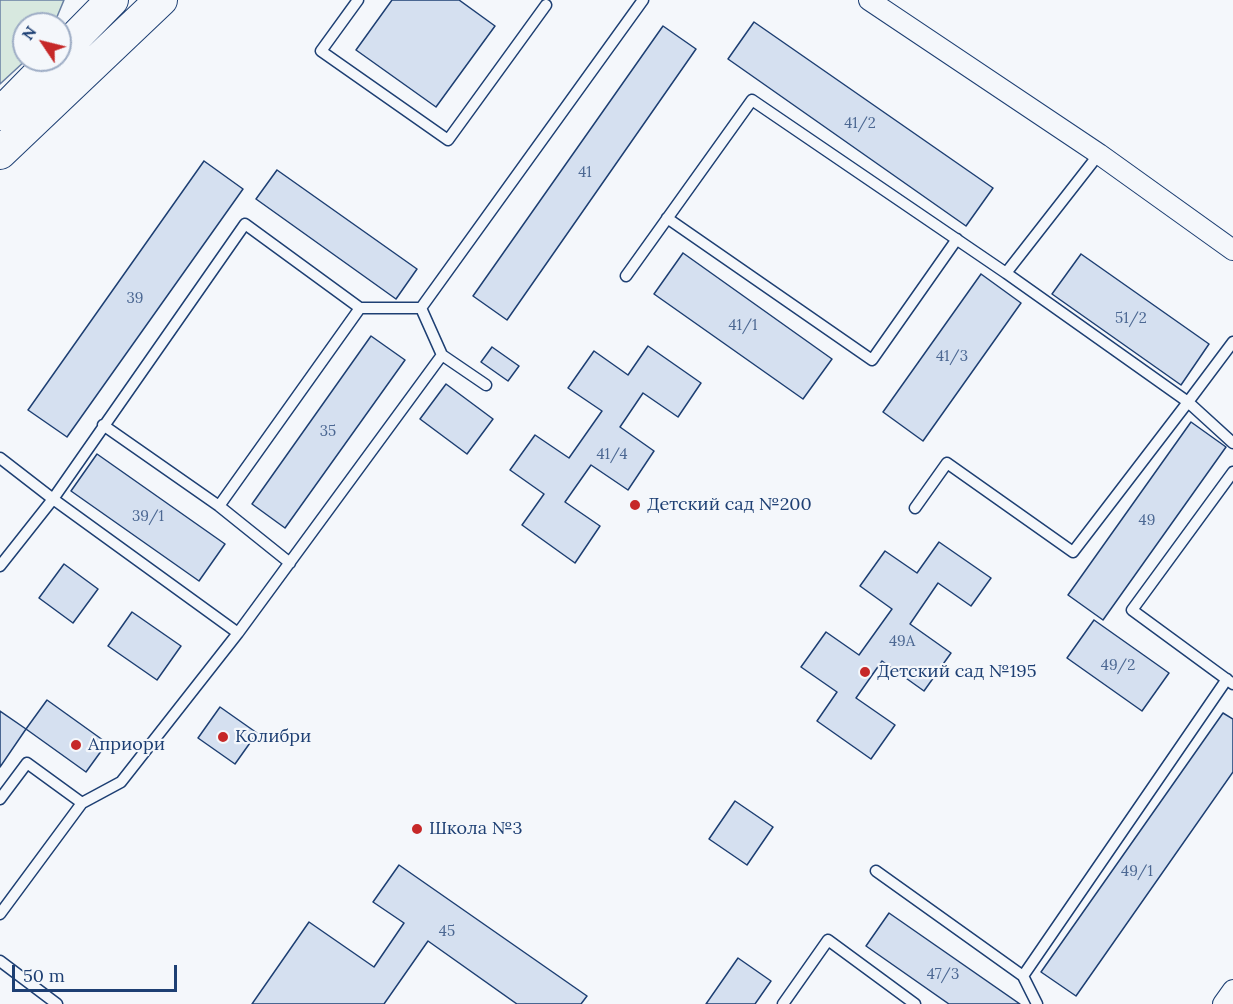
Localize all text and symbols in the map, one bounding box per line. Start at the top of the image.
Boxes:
north arrow [12,12,72,72]
text: N [17,22,41,44]
house number: 41/2 [844,115,876,133]
house number: 41 [578,164,592,182]
house number: 39 [126,290,144,308]
house number: 51/2 [1115,310,1147,328]
house number: 41/1 [728,317,758,335]
house number: 41/3 [936,348,968,366]
house number: 35 [320,423,336,441]
house number: 41/4 [596,446,628,464]
place label: Детский сад №200 [647,494,812,516]
marker: Детский сад №200 [628,498,642,512]
house number: 39/1 [132,508,164,526]
house number: 49 [1139,512,1155,530]
house number: 49А [889,633,915,651]
house number: 49/2 [1101,657,1135,675]
place label: Детский сад №195 [877,661,1036,683]
marker: Детский сад №195 [858,665,872,679]
place label: Колибри [235,726,311,748]
marker: Колибри [216,730,230,744]
place label: Априори [88,734,165,756]
marker: Априори [69,738,83,752]
place label: Школа №3 [429,818,523,840]
marker: Школа №3 [410,822,424,836]
house number: 49/1 [1121,863,1153,881]
house number: 45 [439,923,455,941]
scale bar [15,953,180,991]
text: 50 m [23,964,65,987]
house number: 47/3 [927,966,959,984]

